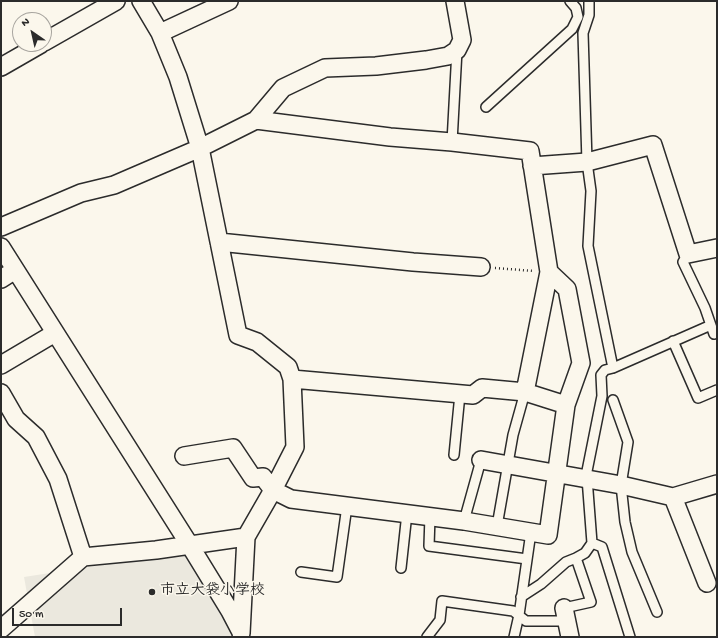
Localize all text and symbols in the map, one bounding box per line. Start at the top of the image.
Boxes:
north arrow [12,12,52,52]
text: N [20,16,32,30]
place label: 市立大袋小学校 [160,583,265,601]
marker: 市立大袋小学校 [147,587,157,597]
scale bar [14,600,124,626]
text: 50 m [19,608,44,622]

